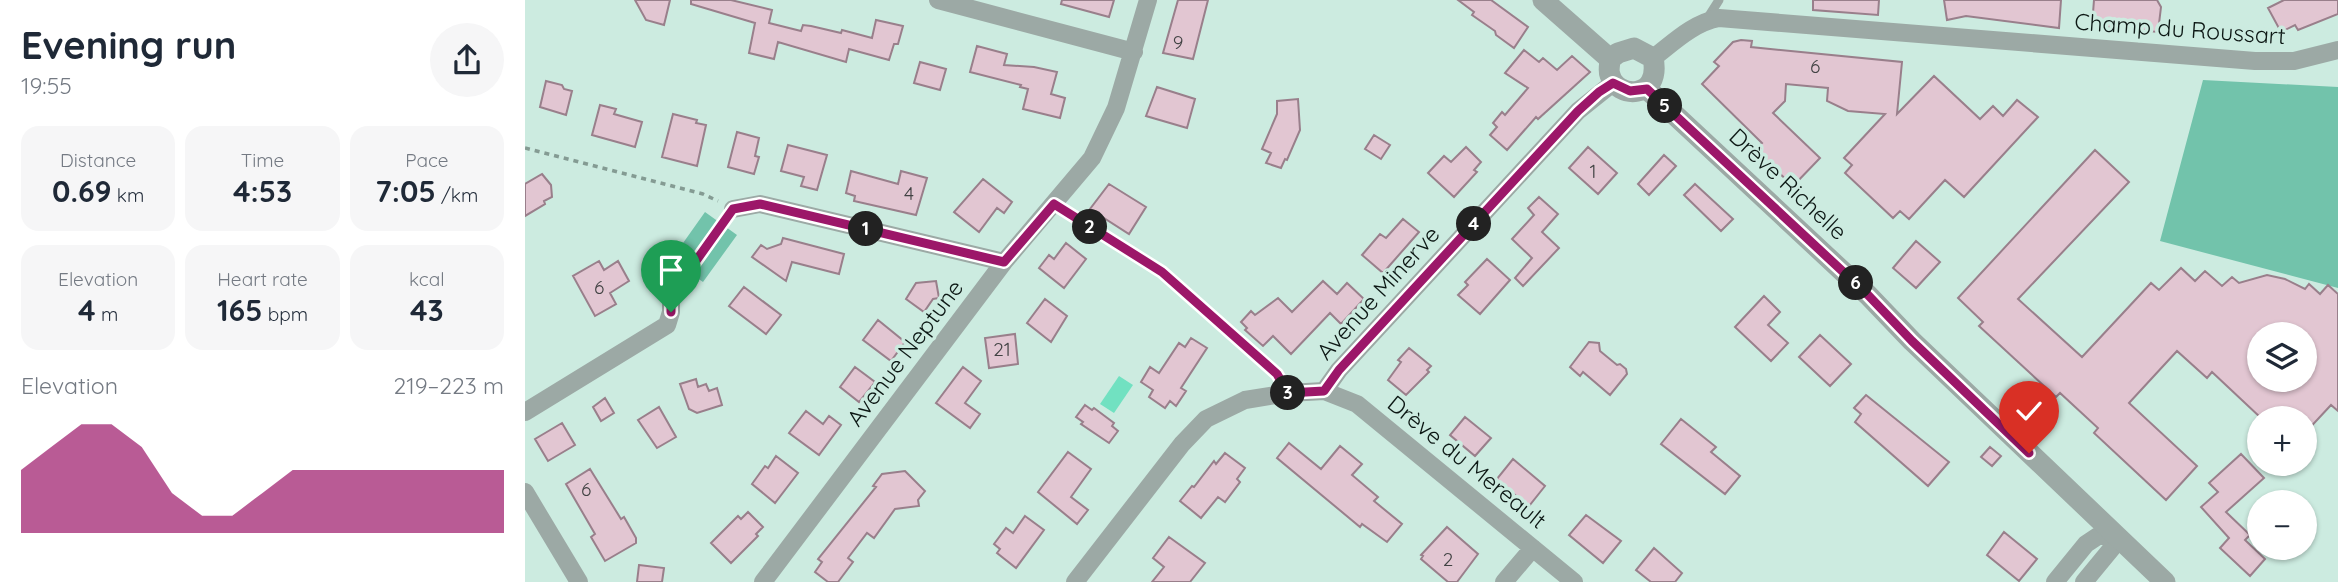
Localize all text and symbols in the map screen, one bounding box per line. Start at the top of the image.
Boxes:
street label: Champ du Roussart [2074,7,2287,50]
text: Evening run [21,21,236,69]
button: share [430,23,504,97]
house number: 9 [1173,30,1183,54]
house number: 6 [1810,54,1820,78]
text: 19:55 [21,71,72,100]
pin: 5 [1647,88,1683,124]
text: 5 [1659,93,1670,117]
street label: Drève Richelle [1723,122,1853,246]
text: Distance [60,148,136,172]
text: Time [241,148,284,172]
text: Pace [405,148,448,172]
house number: 1 [1589,159,1597,183]
text: 0.69 [52,172,112,210]
text: 4:53 [233,172,292,210]
text: 7:05 [375,172,436,210]
house number: 4 [904,181,914,205]
text: km [112,183,144,207]
text: /km [436,183,478,207]
pin: 4 [1457,206,1492,242]
pin: 2 [1073,210,1107,244]
text: 4 [1468,211,1479,235]
pin: 1 [849,212,883,246]
text: 2 [1084,214,1095,238]
text: 1 [862,216,869,240]
street label: Avenue Minerve [1310,220,1445,366]
pin [641,240,701,312]
icon: arrive [652,251,690,289]
pin: 6 [1839,266,1873,300]
text: Elevation [58,267,138,291]
text: Heart rate [217,267,308,291]
text: kcal [409,267,445,291]
text: 6 [1850,270,1861,294]
street label: Avenue Neptune [840,274,969,432]
house number: 6 [594,275,604,299]
text: 4 [78,291,96,329]
text: 165 [217,291,262,329]
text: 43 [410,291,444,329]
text: m [96,302,118,326]
text: bpm [262,302,308,326]
map controls [2247,322,2317,560]
button: layers [2247,322,2317,392]
house number: 21 [993,337,1011,361]
text: Elevation [21,371,118,400]
text: 219–223 m [393,371,504,400]
pin: 3 [1271,376,1305,410]
text: 3 [1282,380,1293,404]
pin [1999,381,2059,453]
street label: Drève du Mereault [1382,389,1553,535]
icon: check [2010,392,2048,430]
button: + [2247,406,2317,476]
house number: 6 [581,477,591,501]
button: − [2247,490,2317,560]
house number: 2 [1443,547,1453,571]

